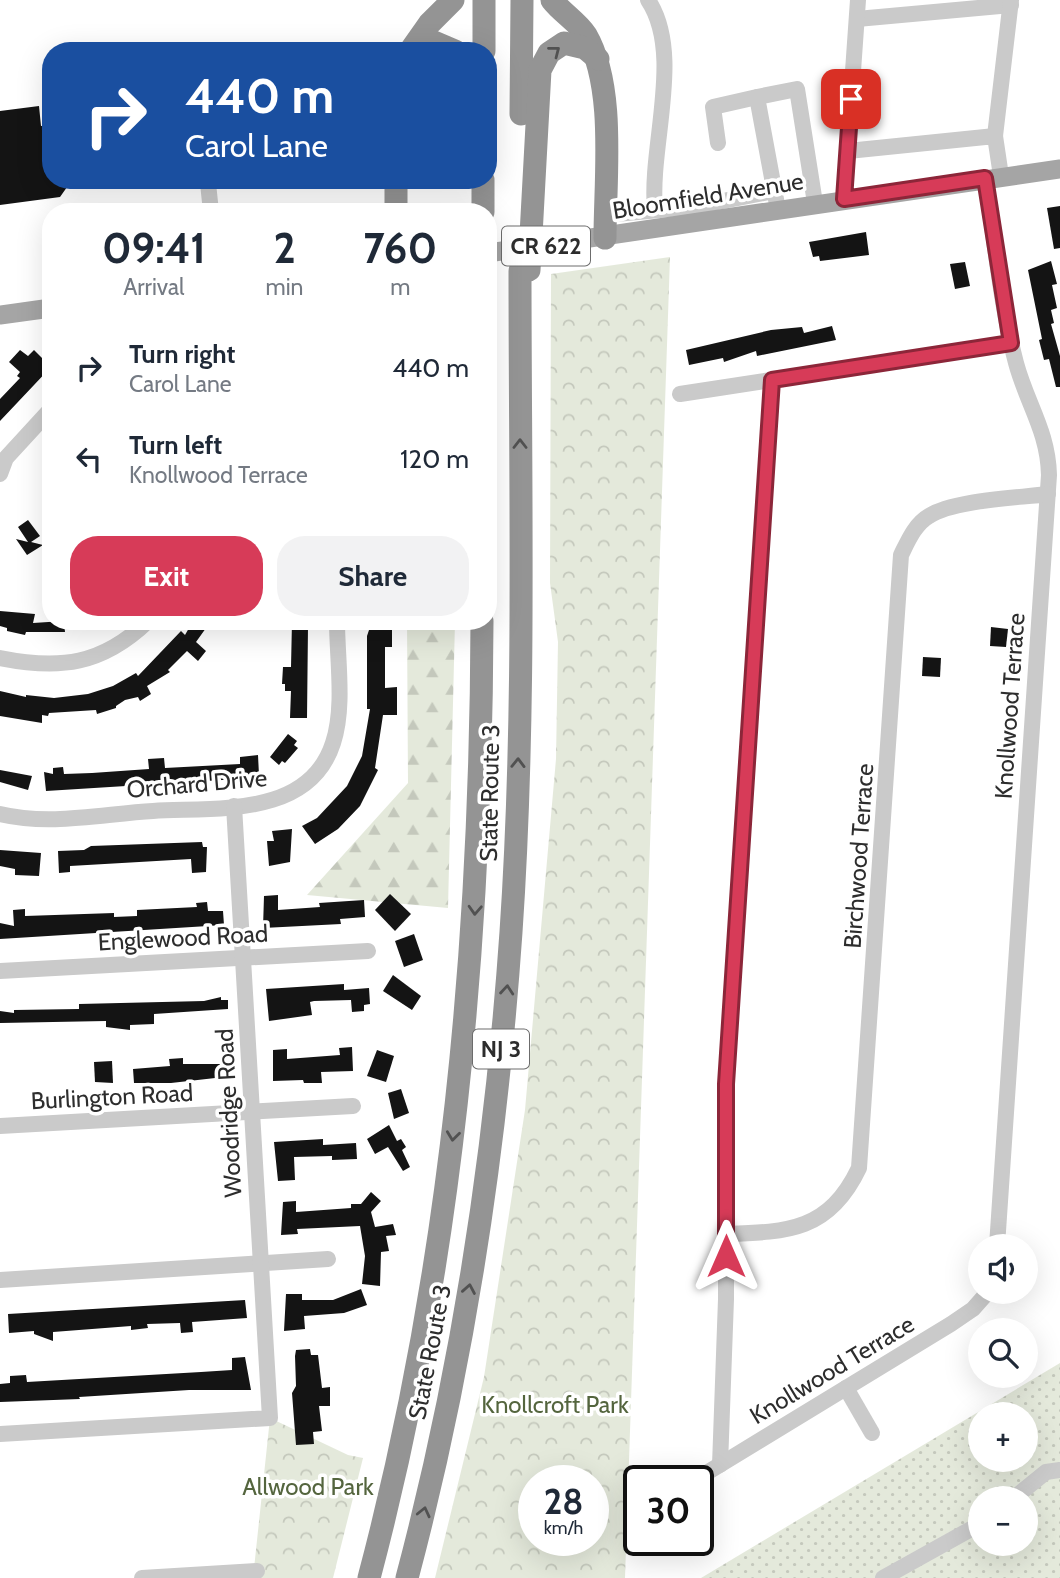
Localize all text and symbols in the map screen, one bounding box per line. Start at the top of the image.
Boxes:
one-way arrow [547,46,559,59]
text: 440 m [185,66,334,125]
pin [821,69,881,129]
icon: right [70,70,161,161]
icon: arrive [832,80,870,118]
text: Carol Lane [185,126,328,165]
street label: Bloomfield Avenue [610,166,805,225]
text: 09:41 [102,222,206,274]
text: 2 [273,222,296,274]
text: 760 [363,222,437,274]
road number: CR 622 [502,227,590,266]
text: Arrival [123,273,184,301]
text: min [266,273,303,301]
text: m [390,273,410,301]
text: Turn right [129,338,235,370]
icon: right [70,349,108,387]
text: 440 m [392,352,469,384]
text: Carol Lane [129,370,232,398]
text: Turn left [129,429,222,461]
one-way arrow [512,439,528,449]
icon: left [70,440,108,478]
text: 120 m [400,443,469,475]
text: Knollwood Terrace [129,461,308,489]
button: Exit [70,536,263,616]
button: Share [277,536,469,616]
street label: Knollwood Terrace [989,612,1030,800]
street label: State Route 3 [474,724,505,862]
one-way arrow [510,757,526,768]
street label: Birchwood Terrace [838,762,879,949]
street label: Orchard Drive [126,763,268,804]
one-way arrow [468,905,483,916]
street label: Englewood Road [97,919,269,956]
one-way arrow [499,985,514,996]
street label: Woodridge Road [210,1028,247,1198]
road number: NJ 3 [473,1030,529,1068]
street label: Burlington Road [30,1078,194,1115]
one-way arrow [446,1130,461,1142]
position arrow [689,1219,763,1293]
map controls [968,1234,1038,1556]
button: sound [968,1234,1038,1304]
street label: State Route 3 [402,1282,457,1422]
one-way arrow [461,1283,476,1295]
street label: Knollwood Terrace [744,1309,919,1430]
button: search [968,1318,1038,1388]
park label: Knollcroft Park [481,1390,629,1419]
button: + [968,1402,1038,1472]
speed limit sign: 30 [623,1465,714,1556]
park label: Allwood Park [242,1472,374,1501]
text: 28 [544,1480,583,1523]
button: − [968,1486,1038,1556]
one-way arrow [416,1506,430,1518]
text: km/h [544,1517,583,1539]

